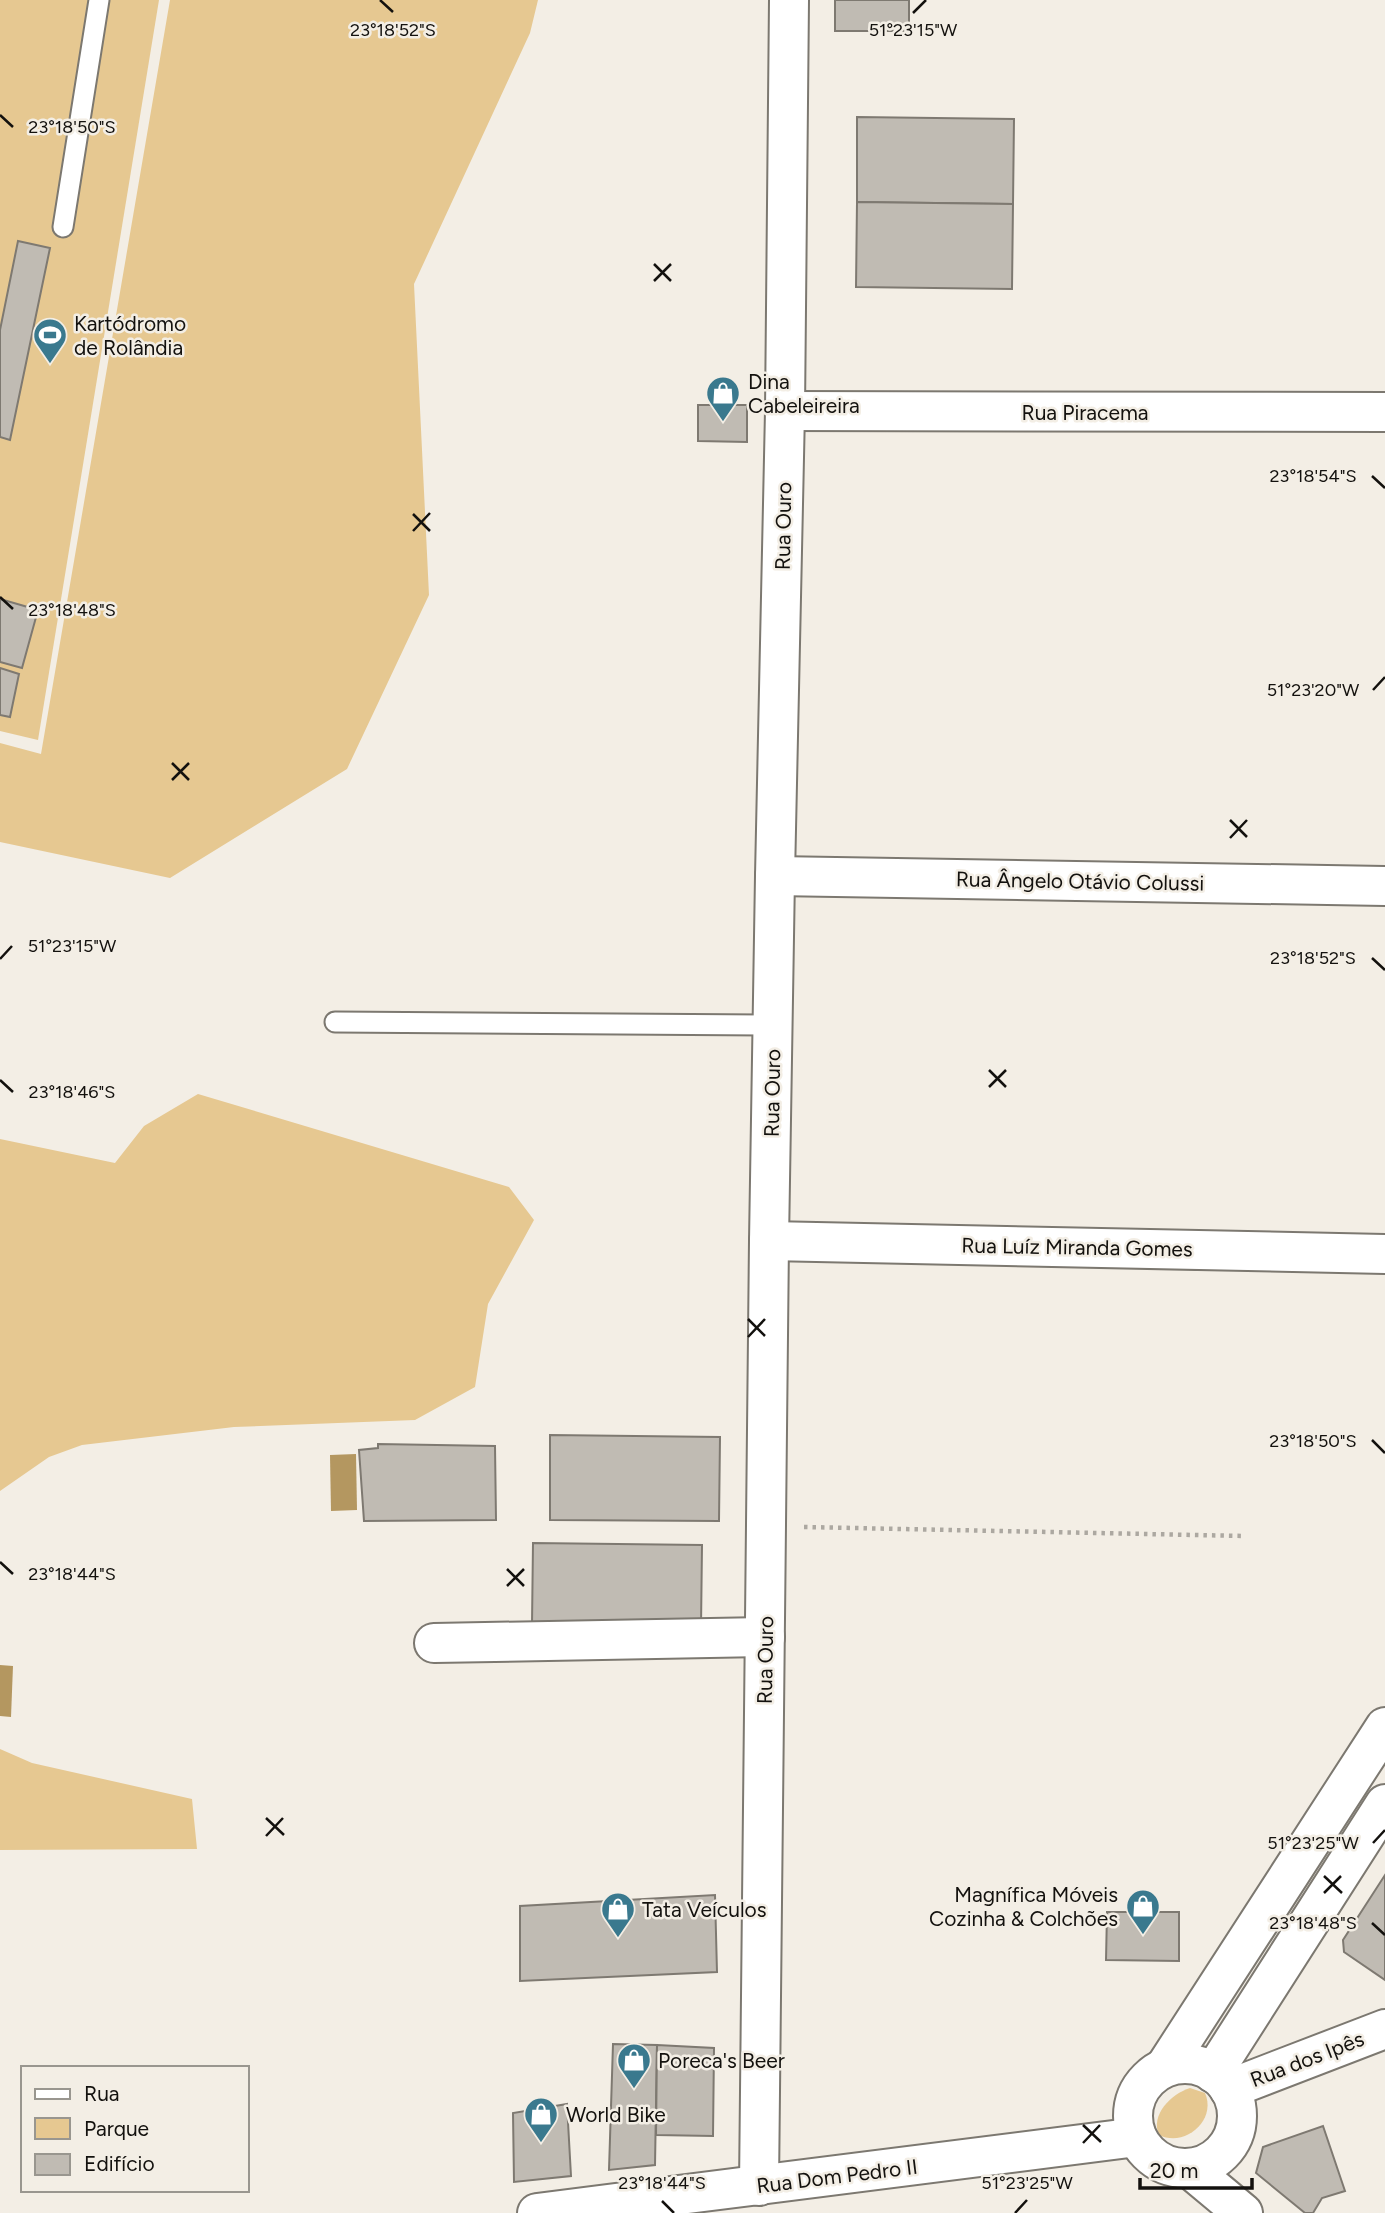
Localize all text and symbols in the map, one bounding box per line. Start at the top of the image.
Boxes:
text: 23°18'52"S [350,19,436,41]
text: 51°23'15"W [869,19,958,41]
text: 23°18'50"S [28,116,116,138]
place label: Kartódromo de Rolândia [74,311,186,360]
sports icon: Kartódromo de Rolândia [31,316,69,365]
place label: Dina Cabeleireira [748,369,860,418]
shop icon: Dina Cabeleireira [704,374,742,423]
street label: Rua Piracema [1021,400,1149,425]
text: 23°18'54"S [1270,465,1356,487]
street label: Rua Ouro [770,482,796,570]
text: 23°18'48"S [28,599,116,621]
text: 51°23'20"W [1267,679,1360,701]
street label: Rua Ângelo Otávio Colussi [956,866,1204,896]
text: 51°23'15"W [28,935,117,957]
text: 23°18'52"S [1270,947,1356,969]
street label: Rua Ouro [759,1049,785,1137]
text: 23°18'46"S [29,1081,115,1103]
street label: Rua Luíz Miranda Gomes [961,1232,1193,1262]
text: 23°18'50"S [1269,1430,1357,1452]
text: 23°18'44"S [28,1563,116,1585]
street label: Rua Ouro [752,1616,778,1704]
text: 51°23'25"W [1267,1832,1359,1854]
place label: Magnífica Móveis Cozinha & Colchões [929,1882,1118,1931]
shop icon: Magnífica Móveis Cozinha & Colchões [1124,1887,1162,1936]
shop icon: Tata Veículos [599,1890,637,1939]
place label: Tata Veículos [642,1897,767,1922]
text: 23°18'48"S [1269,1912,1357,1934]
street label: Rua dos Ipês [1247,2026,1367,2092]
shop icon: Poreca's Beer [615,2041,653,2090]
place label: Poreca's Beer [658,2048,785,2073]
legend [21,2066,248,2192]
text: Rua [84,2081,120,2106]
shop icon: World Bike [522,2095,560,2144]
place label: World Bike [566,2102,666,2127]
text: Parque [84,2116,149,2141]
scale bar [1140,2146,1252,2190]
text: Edifício [84,2151,155,2176]
street label: Rua Dom Pedro II [755,2154,919,2198]
text: 20 m [1150,2158,1198,2183]
text: 23°18'44"S [618,2172,706,2194]
text: 51°23'25"W [981,2172,1073,2194]

